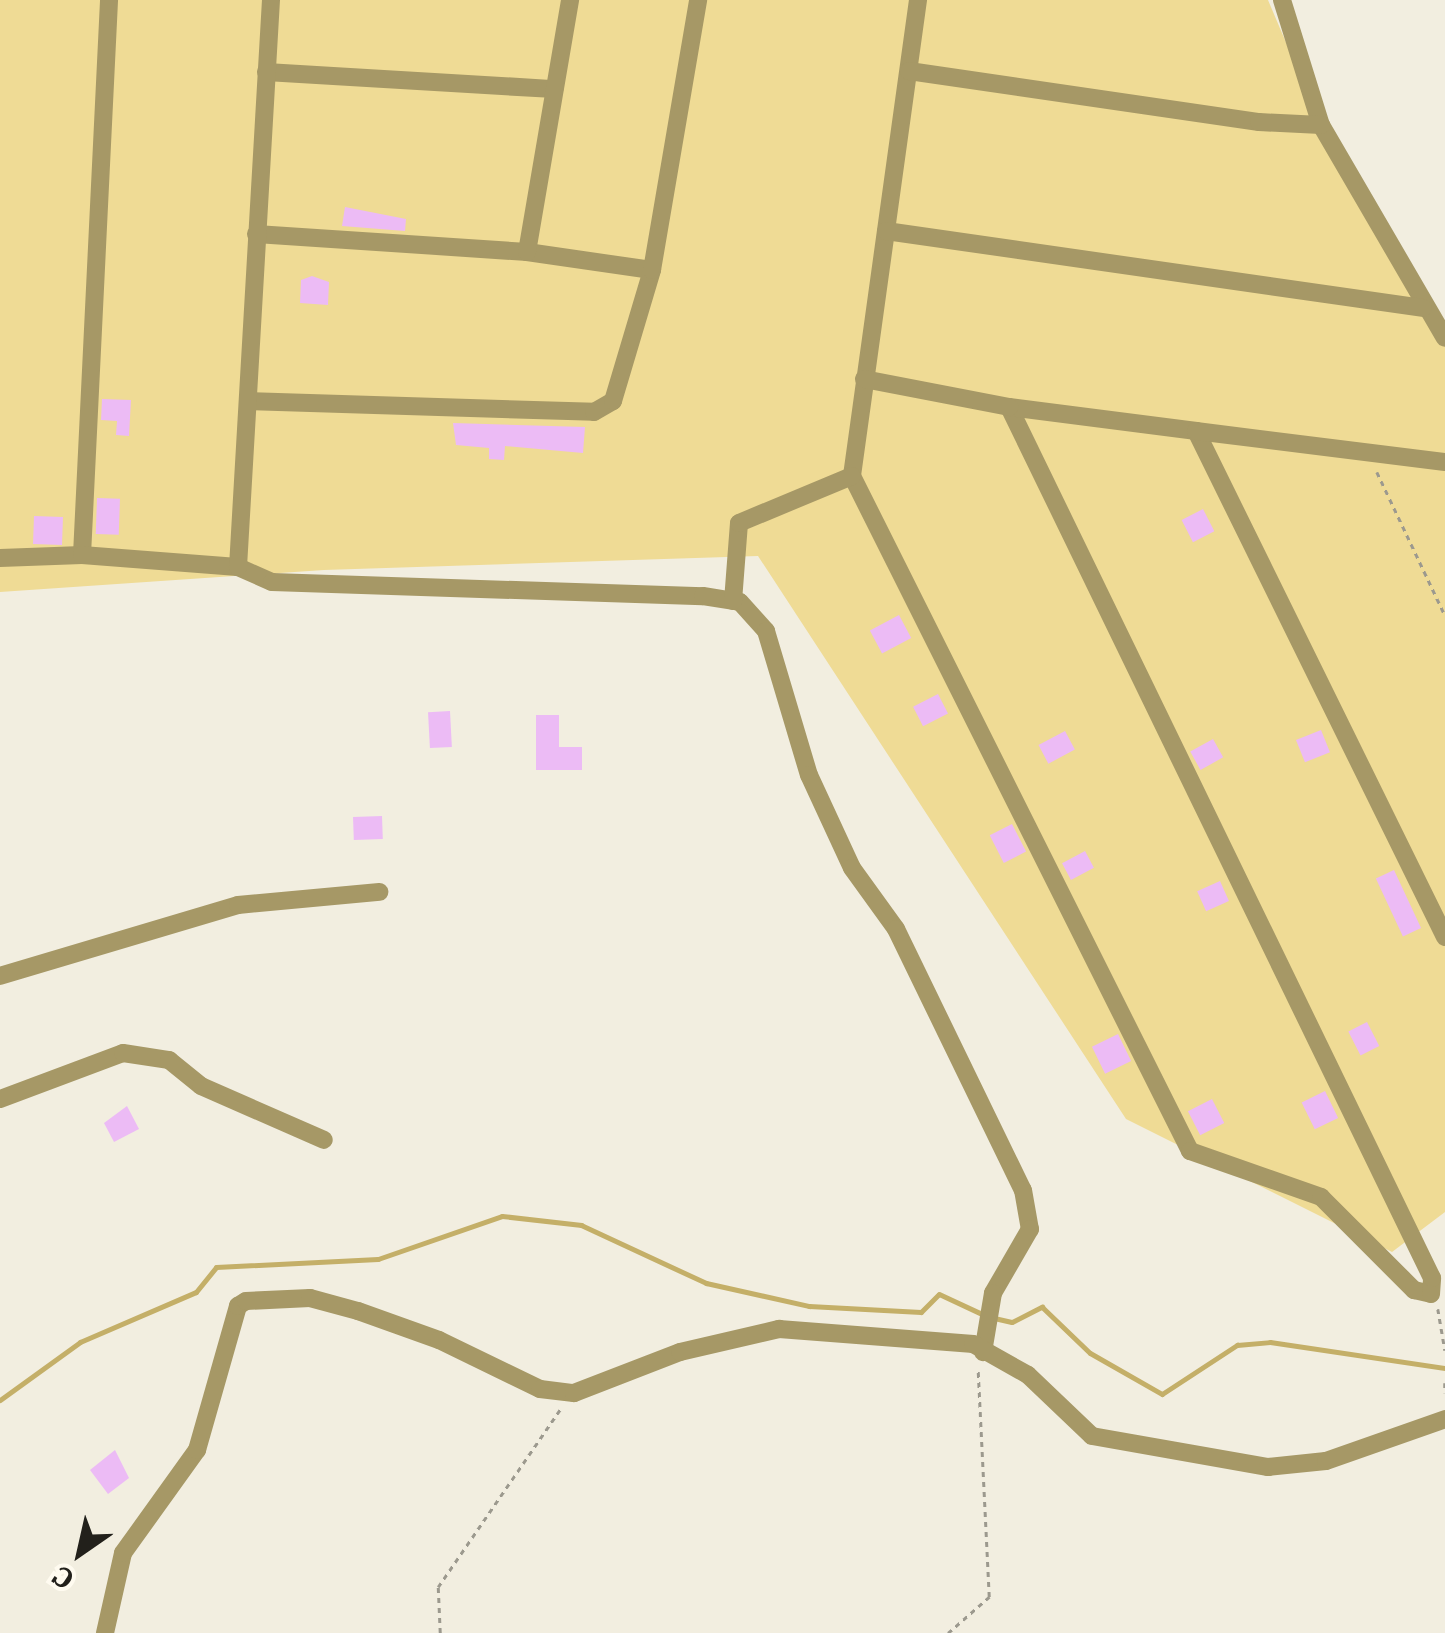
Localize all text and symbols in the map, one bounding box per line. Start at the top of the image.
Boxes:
north arrow [30,1503,130,1603]
text: С [45,1558,81,1599]

